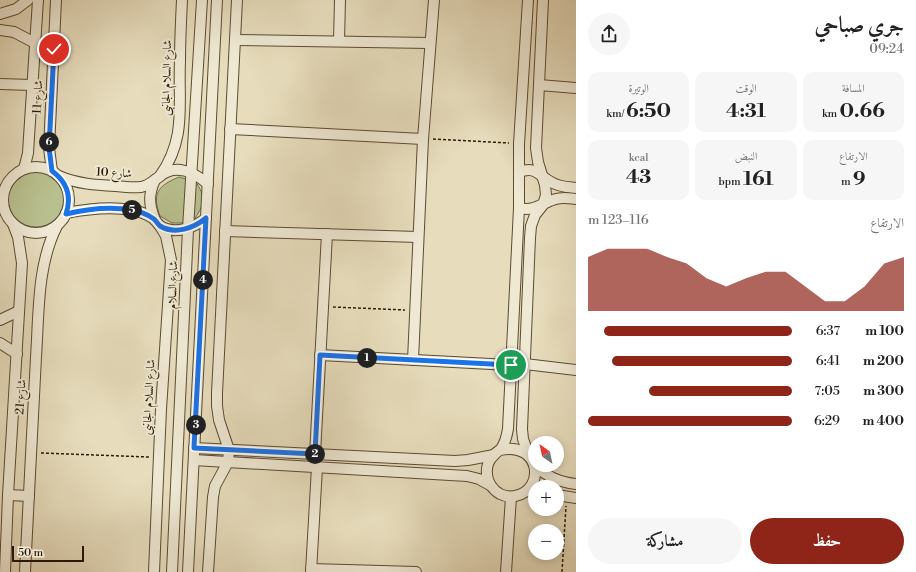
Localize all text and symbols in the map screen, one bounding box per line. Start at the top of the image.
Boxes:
text: جري صباحي [815,12,904,39]
button: share [588,13,630,55]
pin [37,32,71,66]
icon: check [43,38,65,60]
street label: شارع السلام الجانبى [159,40,178,116]
text: 09:24 [869,41,904,57]
street label: شارع 11 [30,79,49,115]
text: الوتيرة [629,82,649,96]
text: الوقت [735,82,757,96]
text: المسافة [842,82,865,96]
text: 6:50 [626,99,671,124]
text: 4:31 [726,99,766,124]
text: 0.66 [840,99,885,124]
text: /km [606,107,626,121]
text: km [822,107,840,121]
pin: 6 [39,132,59,152]
text: 6 [46,135,52,149]
text: النبض [735,150,757,164]
text: الارتفاع [839,150,868,164]
text: kcal [629,151,649,165]
street label: شارع 10 [95,165,133,184]
text: 43 [626,165,651,190]
text: 161 [743,167,774,192]
text: 9 [853,167,866,192]
text: bpm [718,175,743,189]
text: m [841,175,853,189]
pin: 5 [122,200,142,220]
text: 5 [129,203,135,217]
text: 116–123 m [588,212,649,228]
text: الارتفاع [870,215,904,231]
street label: شارع السلام [165,260,184,310]
pin: 4 [193,270,213,290]
text: 4 [199,273,207,287]
text: 6:37 [816,323,840,339]
text: 100 m [865,323,904,339]
pin: 1 [357,348,377,368]
pin [494,348,528,382]
text: 1 [364,351,370,365]
text: 6:41 [816,353,840,369]
text: 200 m [863,353,904,369]
icon: arrive [500,354,522,376]
street label: شارع السلام الجانبى [140,358,161,436]
street label: شارع 21 [12,379,33,415]
text: 7:05 [815,383,840,399]
text: 300 m [863,383,904,399]
text: 6:29 [814,413,840,429]
text: 400 m [862,413,904,429]
pin: 3 [186,415,206,435]
text: 3 [193,418,199,432]
north arrow [528,436,564,472]
map controls [528,436,564,560]
pin: 2 [305,444,325,464]
text: 2 [312,447,318,461]
button: + [528,480,564,516]
button: مشاركة [588,518,742,564]
button: حفظ [750,518,904,564]
button: − [528,524,564,560]
scale bar [12,544,84,563]
text: 50 m [18,546,43,560]

